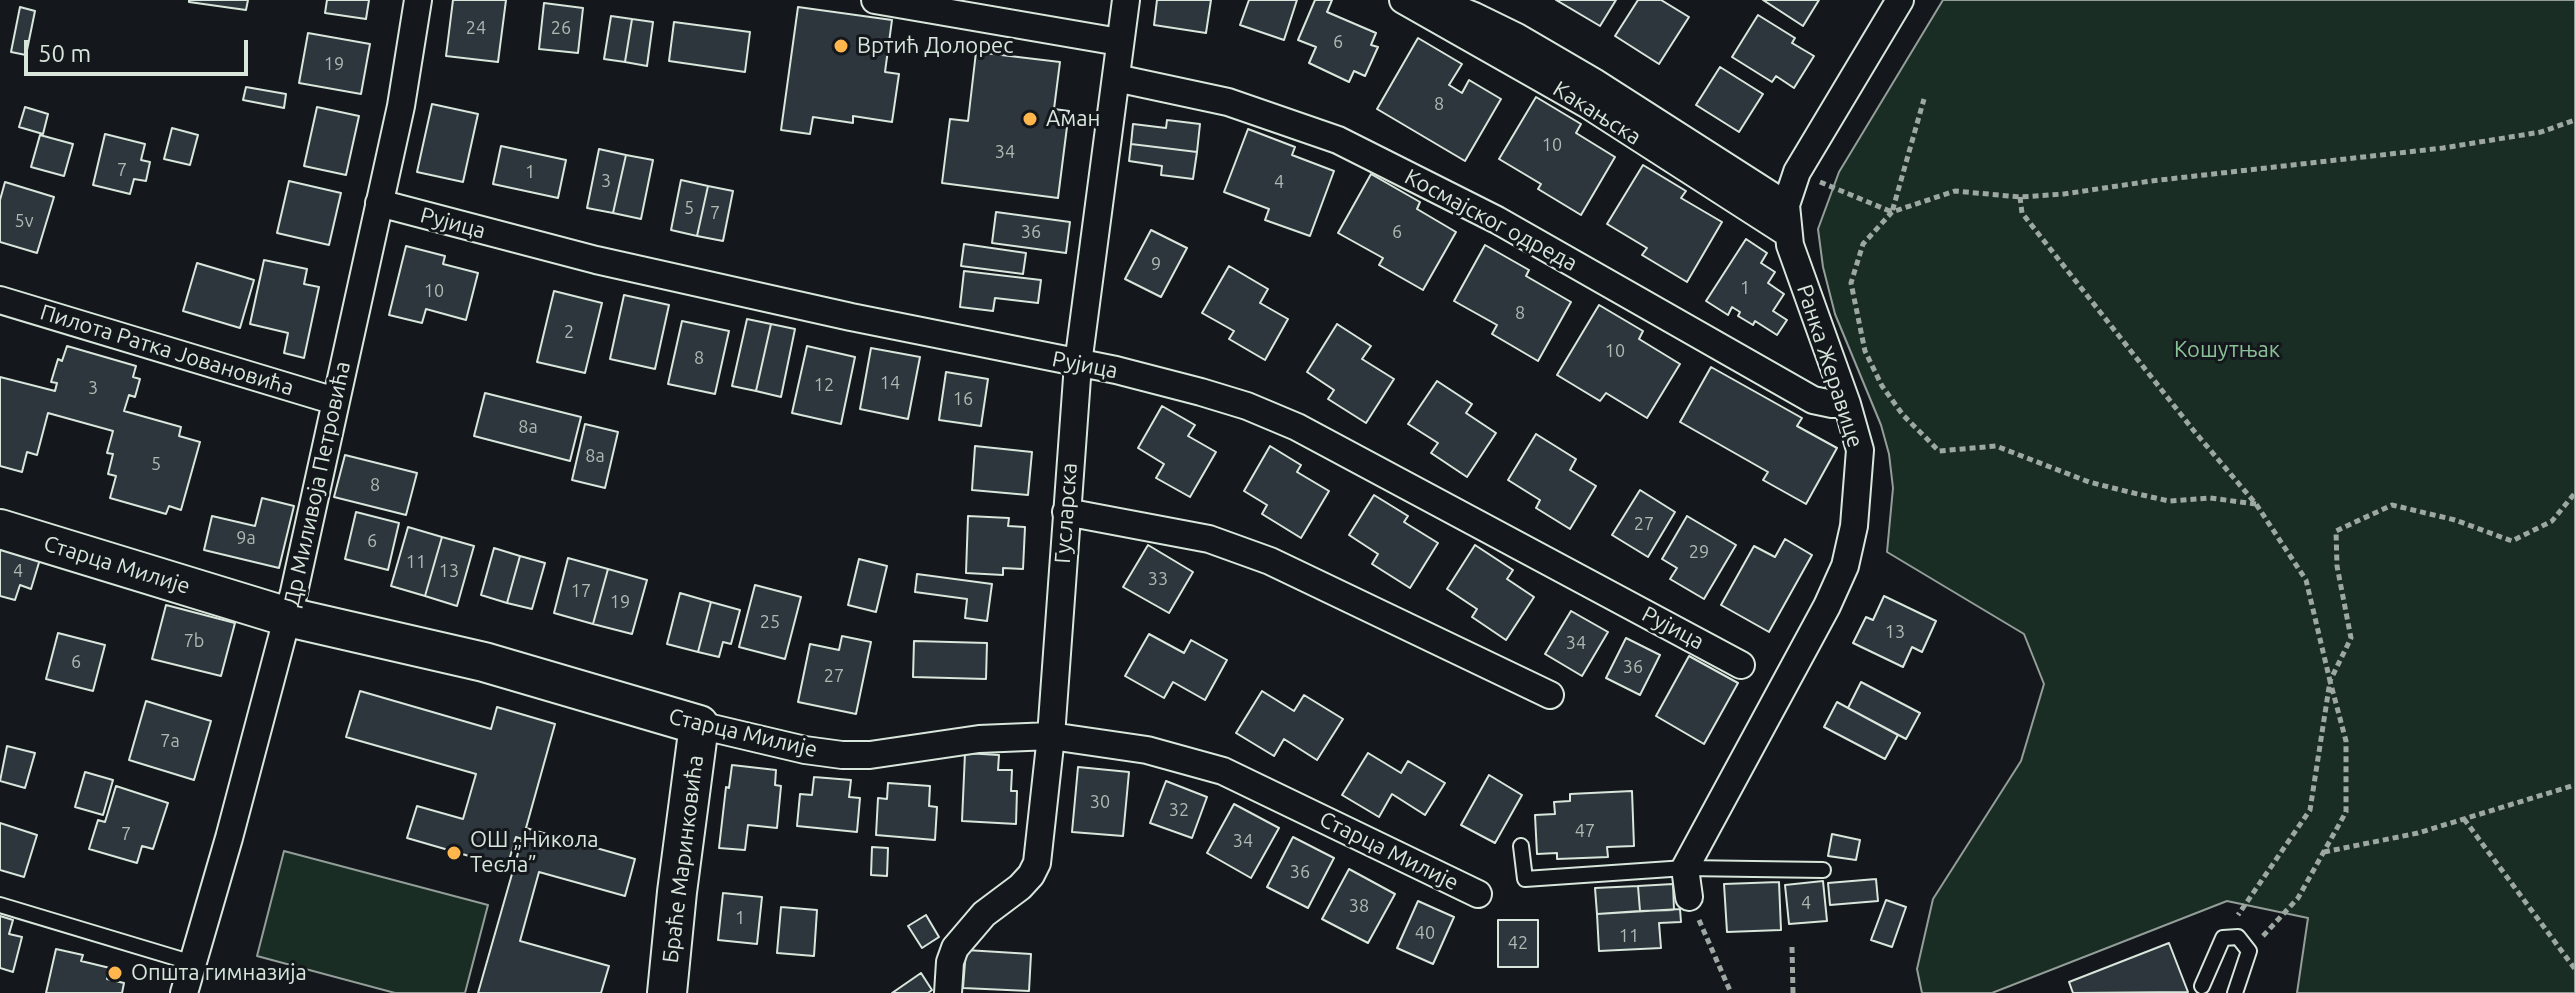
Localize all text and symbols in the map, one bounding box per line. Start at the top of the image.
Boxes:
house number: 24 [466,17,486,39]
house number: 26 [551,17,571,39]
scale bar [28,24,252,74]
house number: 6 [1333,31,1343,53]
place label: Вртић Долорес [857,33,1013,59]
marker: Вртић Долорес [832,37,850,55]
text: 50 m [38,40,91,67]
house number: 19 [324,53,344,75]
street label: Какањска [1548,76,1646,150]
house number: 8 [1434,93,1444,115]
place label: Аман [1046,106,1100,132]
marker: Аман [1021,110,1039,128]
house number: 10 [1542,134,1562,156]
house number: 34 [995,141,1015,163]
house number: 7 [117,159,127,181]
house number: 1 [525,161,535,183]
street label: Космајског одреда [1400,163,1582,277]
house number: 3 [601,170,611,192]
house number: 4 [1274,171,1284,193]
house number: 5 [684,197,694,219]
street label: Рујица [417,202,489,244]
house number: 7 [710,202,720,224]
house number: 5v [15,210,33,232]
house number: 36 [1021,221,1041,243]
house number: 6 [1392,221,1402,243]
house number: 9 [1151,253,1161,275]
house number: 1 [1740,277,1750,299]
house number: 10 [424,280,444,302]
street label: Ранка Жеравице [1791,281,1869,451]
street label: Пилота Ратка Јовановића [37,299,297,401]
house number: 8 [1515,302,1525,324]
house number: 2 [564,321,574,343]
park label: Кошутњак [2174,337,2280,363]
house number: 10 [1605,340,1625,362]
street label: Рујица [1050,346,1120,384]
house number: 8 [694,347,704,369]
street label: Др Миливоја Петровића [278,359,356,609]
house number: 14 [880,372,900,394]
house number: 12 [814,374,834,396]
house number: 3 [88,377,98,399]
house number: 16 [953,388,973,410]
house number: 8a [518,416,538,438]
house number: 8a [585,445,605,467]
house number: 5 [151,453,161,475]
street label: Гусларска [1049,462,1083,564]
house number: 8 [370,474,380,496]
house number: 27 [1634,513,1654,535]
house number: 9a [236,527,256,549]
street label: Старца Милије [41,530,193,600]
house number: 6 [367,530,377,552]
house number: 29 [1689,541,1709,563]
house number: 11 [406,551,426,573]
house number: 4 [13,560,23,582]
house number: 13 [439,560,459,582]
house number: 33 [1148,568,1168,590]
house number: 17 [571,580,591,602]
house number: 19 [610,591,630,613]
street label: Рујица [1637,601,1709,655]
house number: 25 [760,611,780,633]
house number: 13 [1885,621,1905,643]
house number: 7b [184,630,204,652]
house number: 34 [1566,632,1586,654]
house number: 6 [71,651,81,673]
house number: 36 [1623,656,1643,678]
house number: 27 [824,665,844,687]
street label: Старца Милије [666,703,820,763]
house number: 7a [160,730,180,752]
street label: Браће Маринковића [657,753,709,965]
house number: 30 [1090,791,1110,813]
house number: 32 [1169,799,1189,821]
street label: Старца Милије [1315,806,1463,896]
house number: 47 [1575,820,1595,842]
house number: 7 [121,823,131,845]
place label: ОШ „Никола Тесла” [470,827,599,878]
house number: 34 [1233,830,1253,852]
marker: ОШ „Никола Тесла” [445,844,463,862]
house number: 36 [1290,861,1310,883]
house number: 4 [1801,892,1811,914]
house number: 38 [1349,895,1369,917]
house number: 1 [735,907,745,929]
house number: 40 [1415,922,1435,944]
house number: 11 [1619,925,1639,947]
house number: 42 [1508,932,1528,954]
place label: Општа гимназија [131,960,307,986]
marker: Општа гимназија [106,964,124,982]

